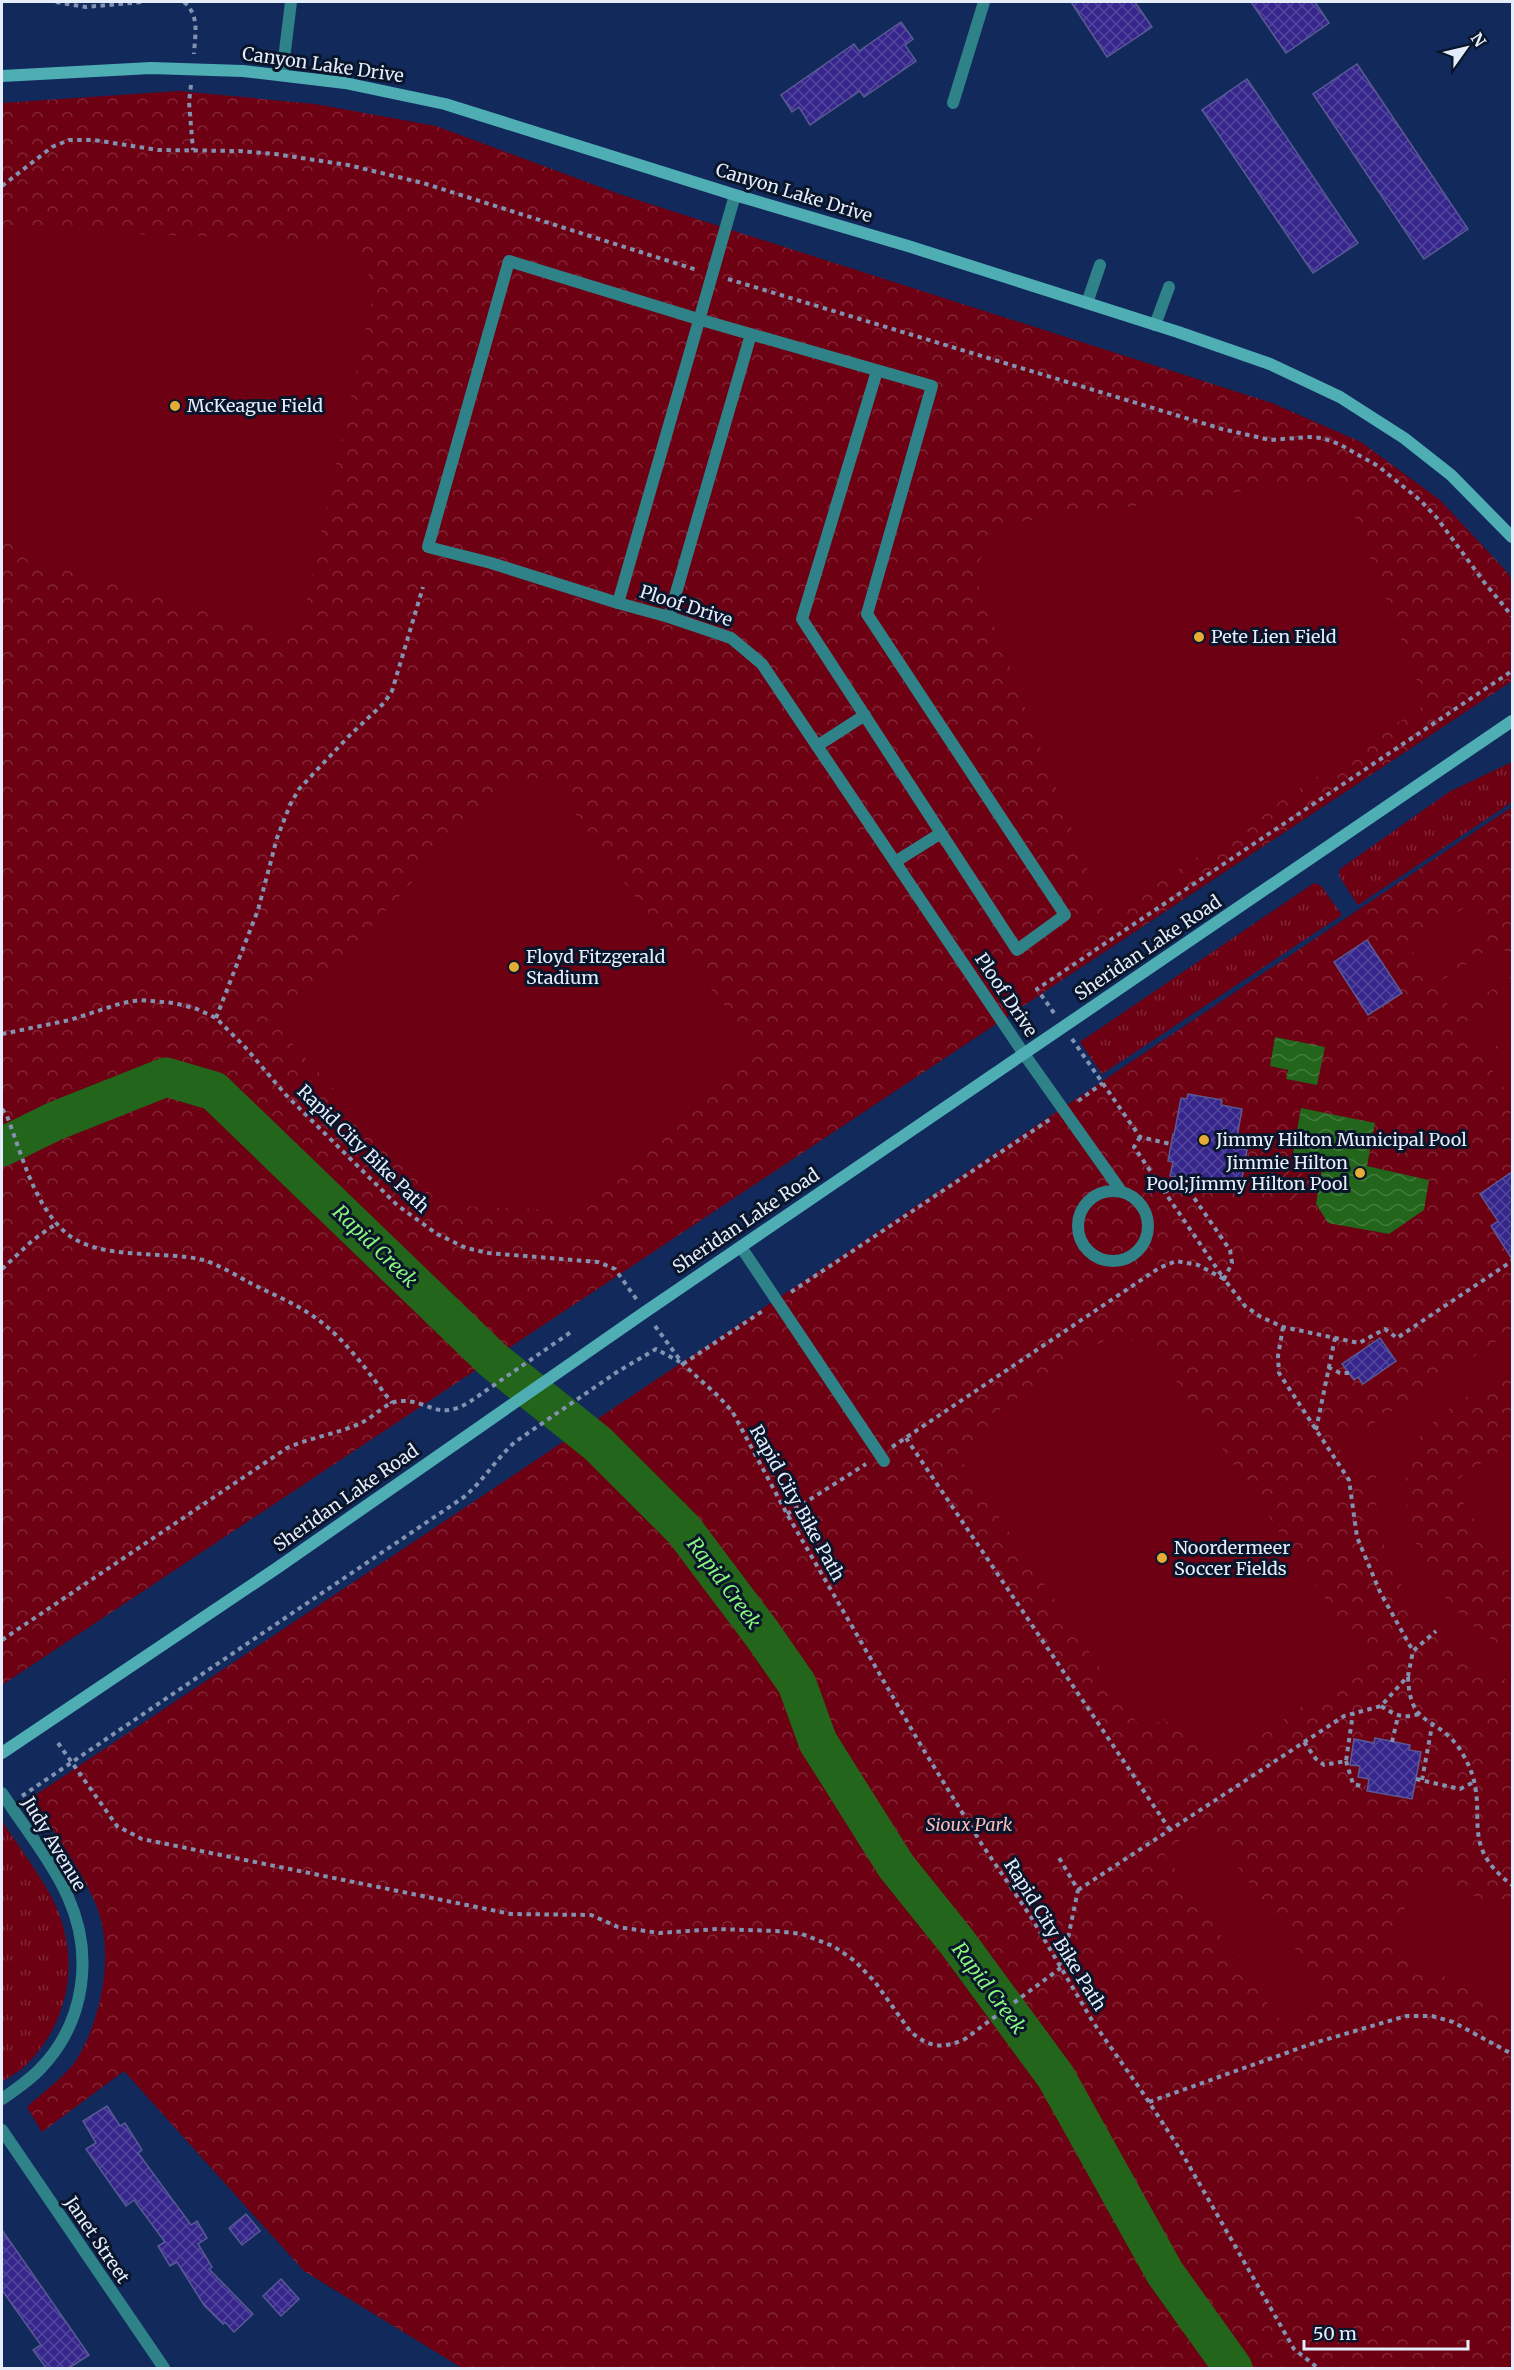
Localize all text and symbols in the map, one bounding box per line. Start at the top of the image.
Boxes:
north arrow [1436,18,1496,78]
text: N [1467,29,1490,51]
street label: Canyon Lake Drive [241,42,405,87]
street label: Canyon Lake Drive [713,158,875,227]
place label: McKeague Field [187,394,323,417]
marker: McKeague Field [168,399,182,413]
street label: Ploof Drive [637,580,735,631]
place label: Pete Lien Field [1211,625,1337,648]
marker: Pete Lien Field [1192,630,1206,644]
street label: Sheridan Lake Road [1070,890,1226,1005]
place label: Floyd Fitzgerald Stadium [526,945,666,989]
street label: Ploof Drive [970,948,1043,1041]
marker: Floyd Fitzgerald Stadium [507,960,521,974]
street label: Rapid City Bike Path [292,1080,434,1218]
place label: Jimmy Hilton Municipal Pool [1215,1128,1467,1151]
marker: Jimmy Hilton Municipal Pool [1197,1133,1211,1147]
place label: Jimmie Hilton Pool;Jimmy Hilton Pool [1146,1151,1348,1195]
street label: Sheridan Lake Road [668,1163,824,1278]
marker: Jimmie Hilton Pool;Jimmy Hilton Pool [1353,1166,1367,1180]
water label: Rapid Creek [328,1199,423,1292]
street label: Rapid City Bike Path [745,1421,850,1585]
street label: Sheridan Lake Road [269,1439,423,1556]
water label: Rapid Creek [682,1532,767,1633]
place label: Noordermeer Soccer Fields [1174,1536,1290,1580]
marker: Noordermeer Soccer Fields [1155,1551,1169,1565]
street label: Judy Avenue [17,1792,92,1895]
park label: Sioux Park [926,1813,1012,1836]
street label: Rapid City Bike Path [999,1854,1112,2015]
water label: Rapid Creek [947,1937,1032,2038]
street label: Janet Street [59,2191,135,2288]
scale bar [1304,2313,1468,2351]
text: 50 m [1313,2322,1357,2345]

